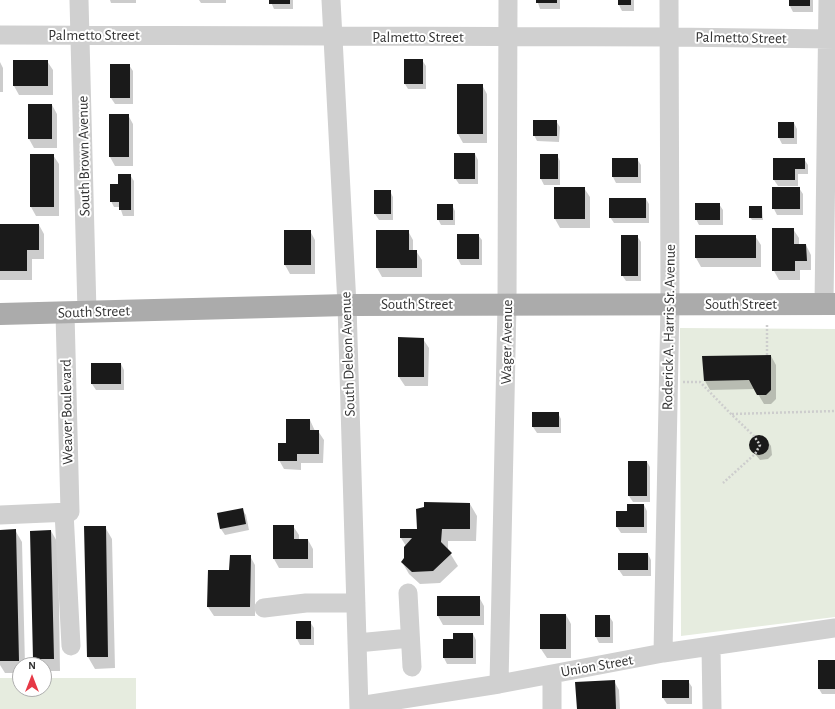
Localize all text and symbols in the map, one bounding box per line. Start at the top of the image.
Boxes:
street label: Palmetto Street [48,26,140,44]
street label: Palmetto Street [372,28,464,46]
street label: Palmetto Street [695,28,787,48]
street label: South Brown Avenue [74,95,94,217]
street label: Roderick A. Harris Sr. Avenue [659,244,679,410]
street label: South Deleon Avenue [337,291,359,417]
street label: South Street [381,295,453,313]
street label: South Street [705,295,777,313]
street label: Wager Avenue [497,299,517,385]
street label: South Street [58,302,130,322]
street label: Weaver Boulevard [57,359,77,465]
street label: Union Street [559,651,635,681]
north arrow [12,657,52,697]
text: N [28,660,36,671]

